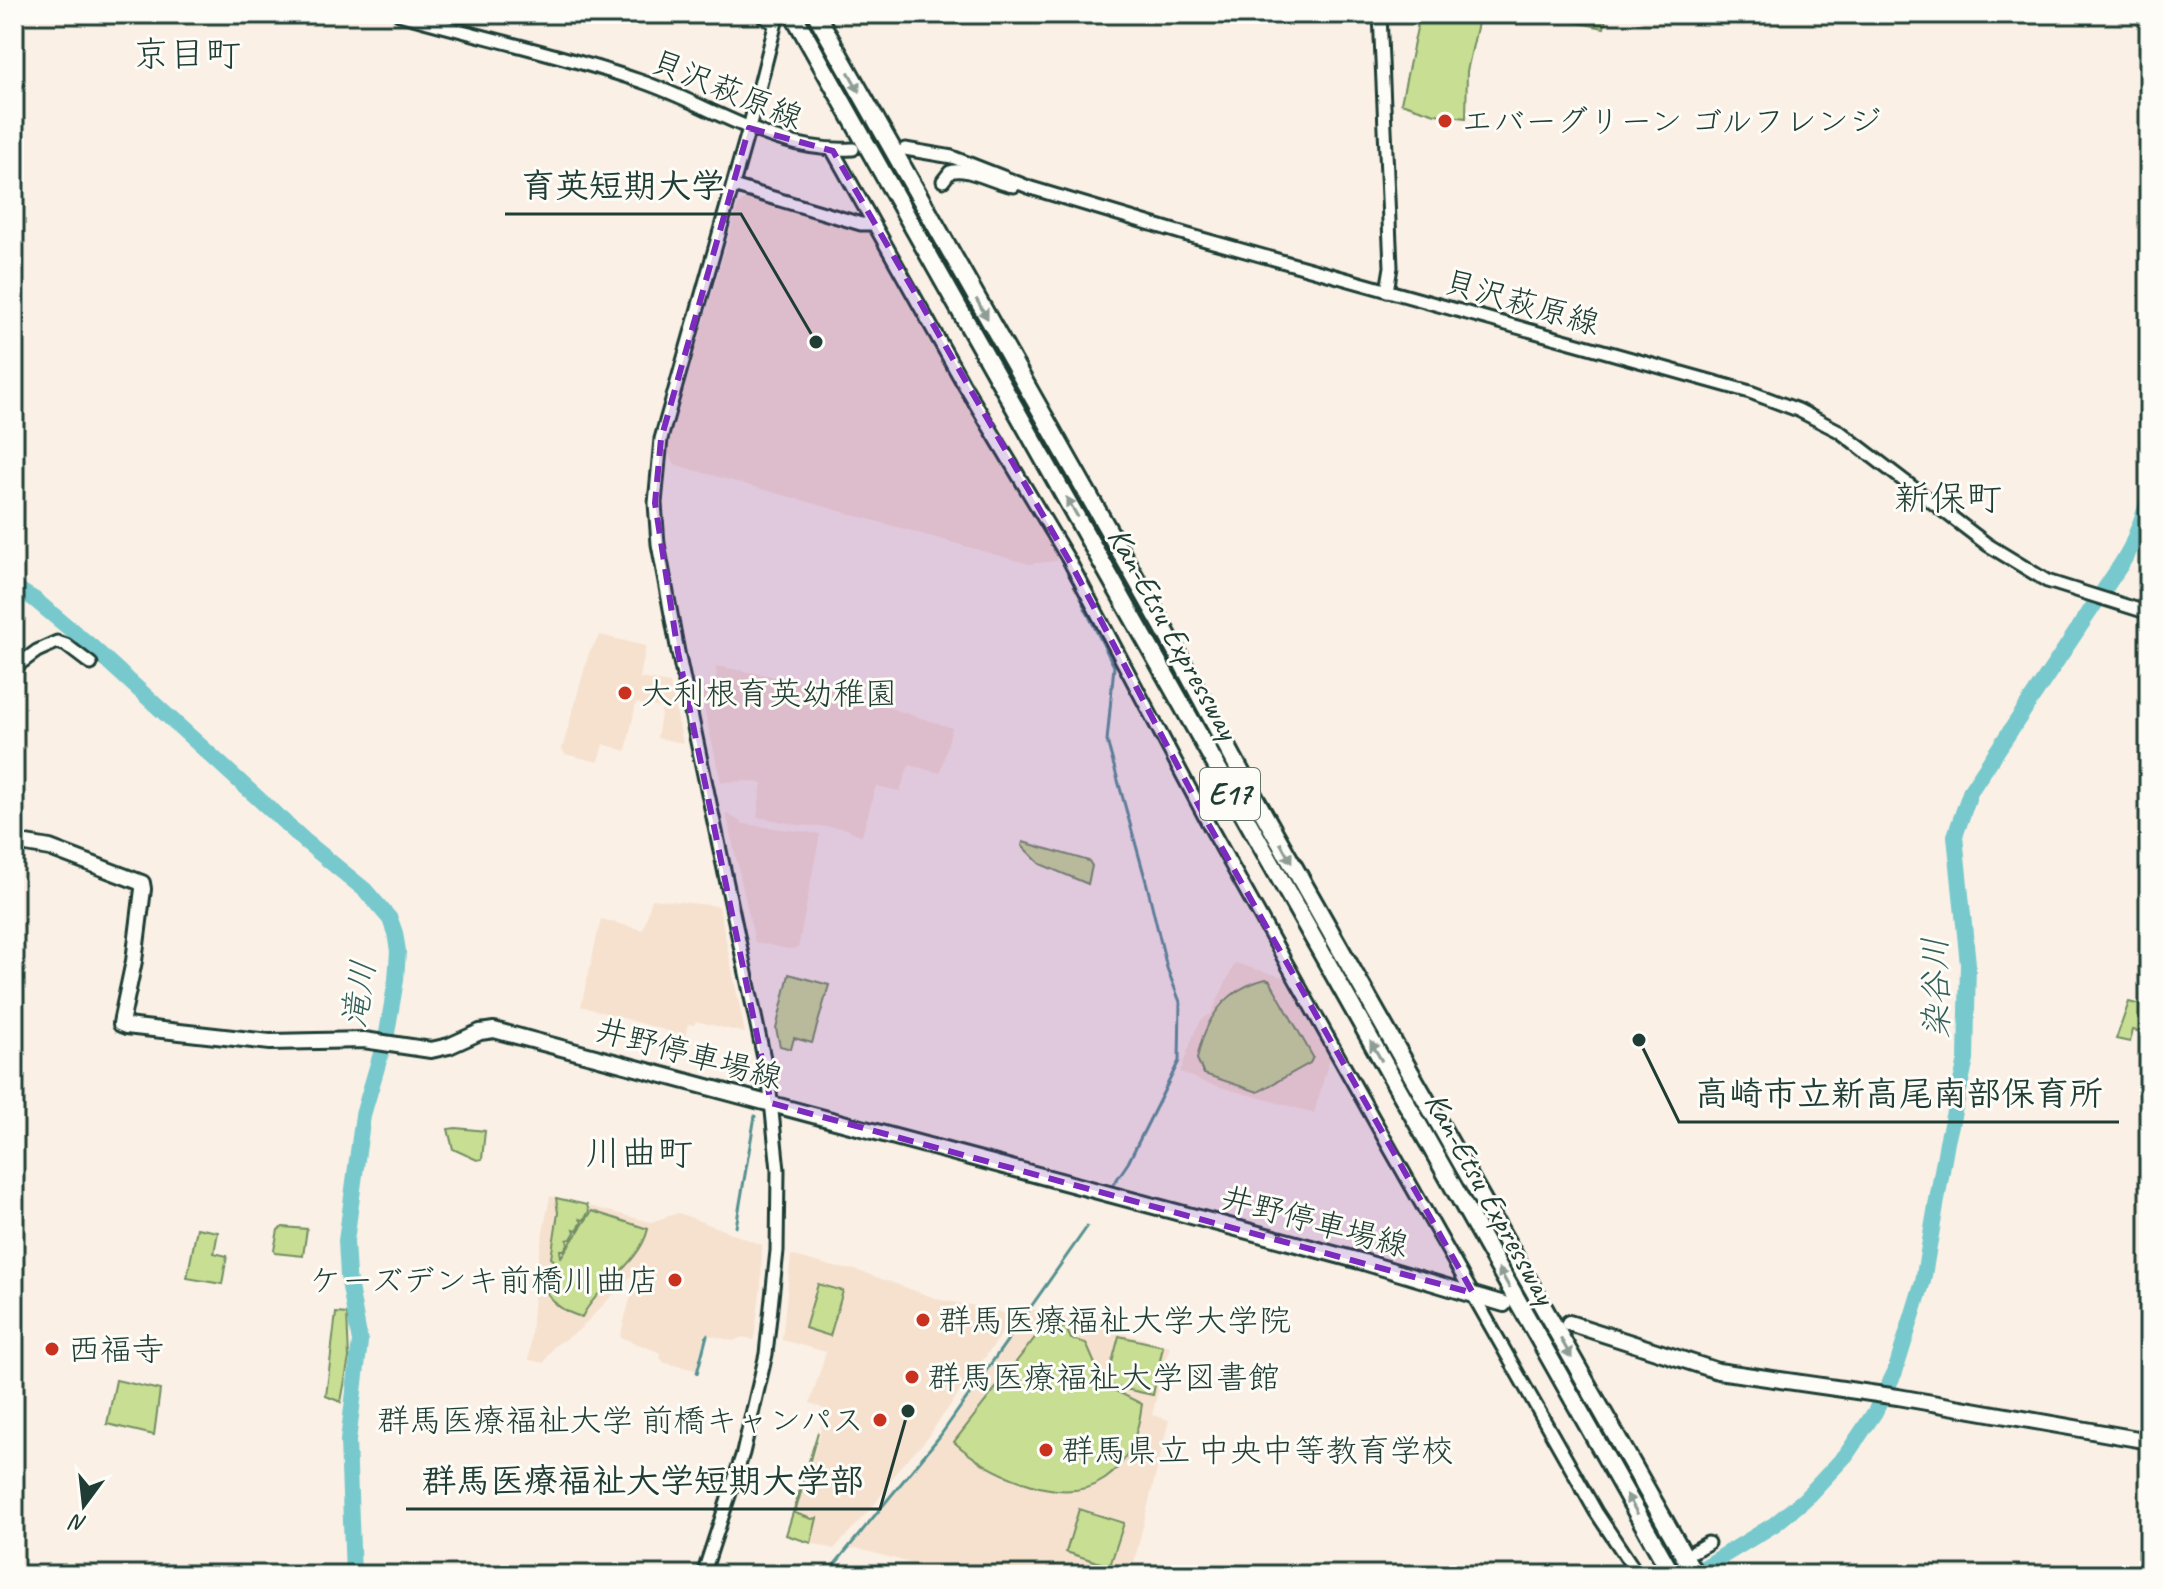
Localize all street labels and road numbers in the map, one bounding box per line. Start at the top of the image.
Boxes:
street label: 貝沢萩原線 [645,40,809,138]
street label: 貝沢萩原線 [1439,261,1604,344]
street label: Kan-Etsu Expressway [1098,520,1250,749]
road number: E17 [1200,768,1260,820]
street label: 井野停車場線 [591,1009,787,1098]
street label: Kan-Etsu Expressway [1415,1085,1567,1314]
street label: 井野停車場線 [1217,1177,1413,1266]

